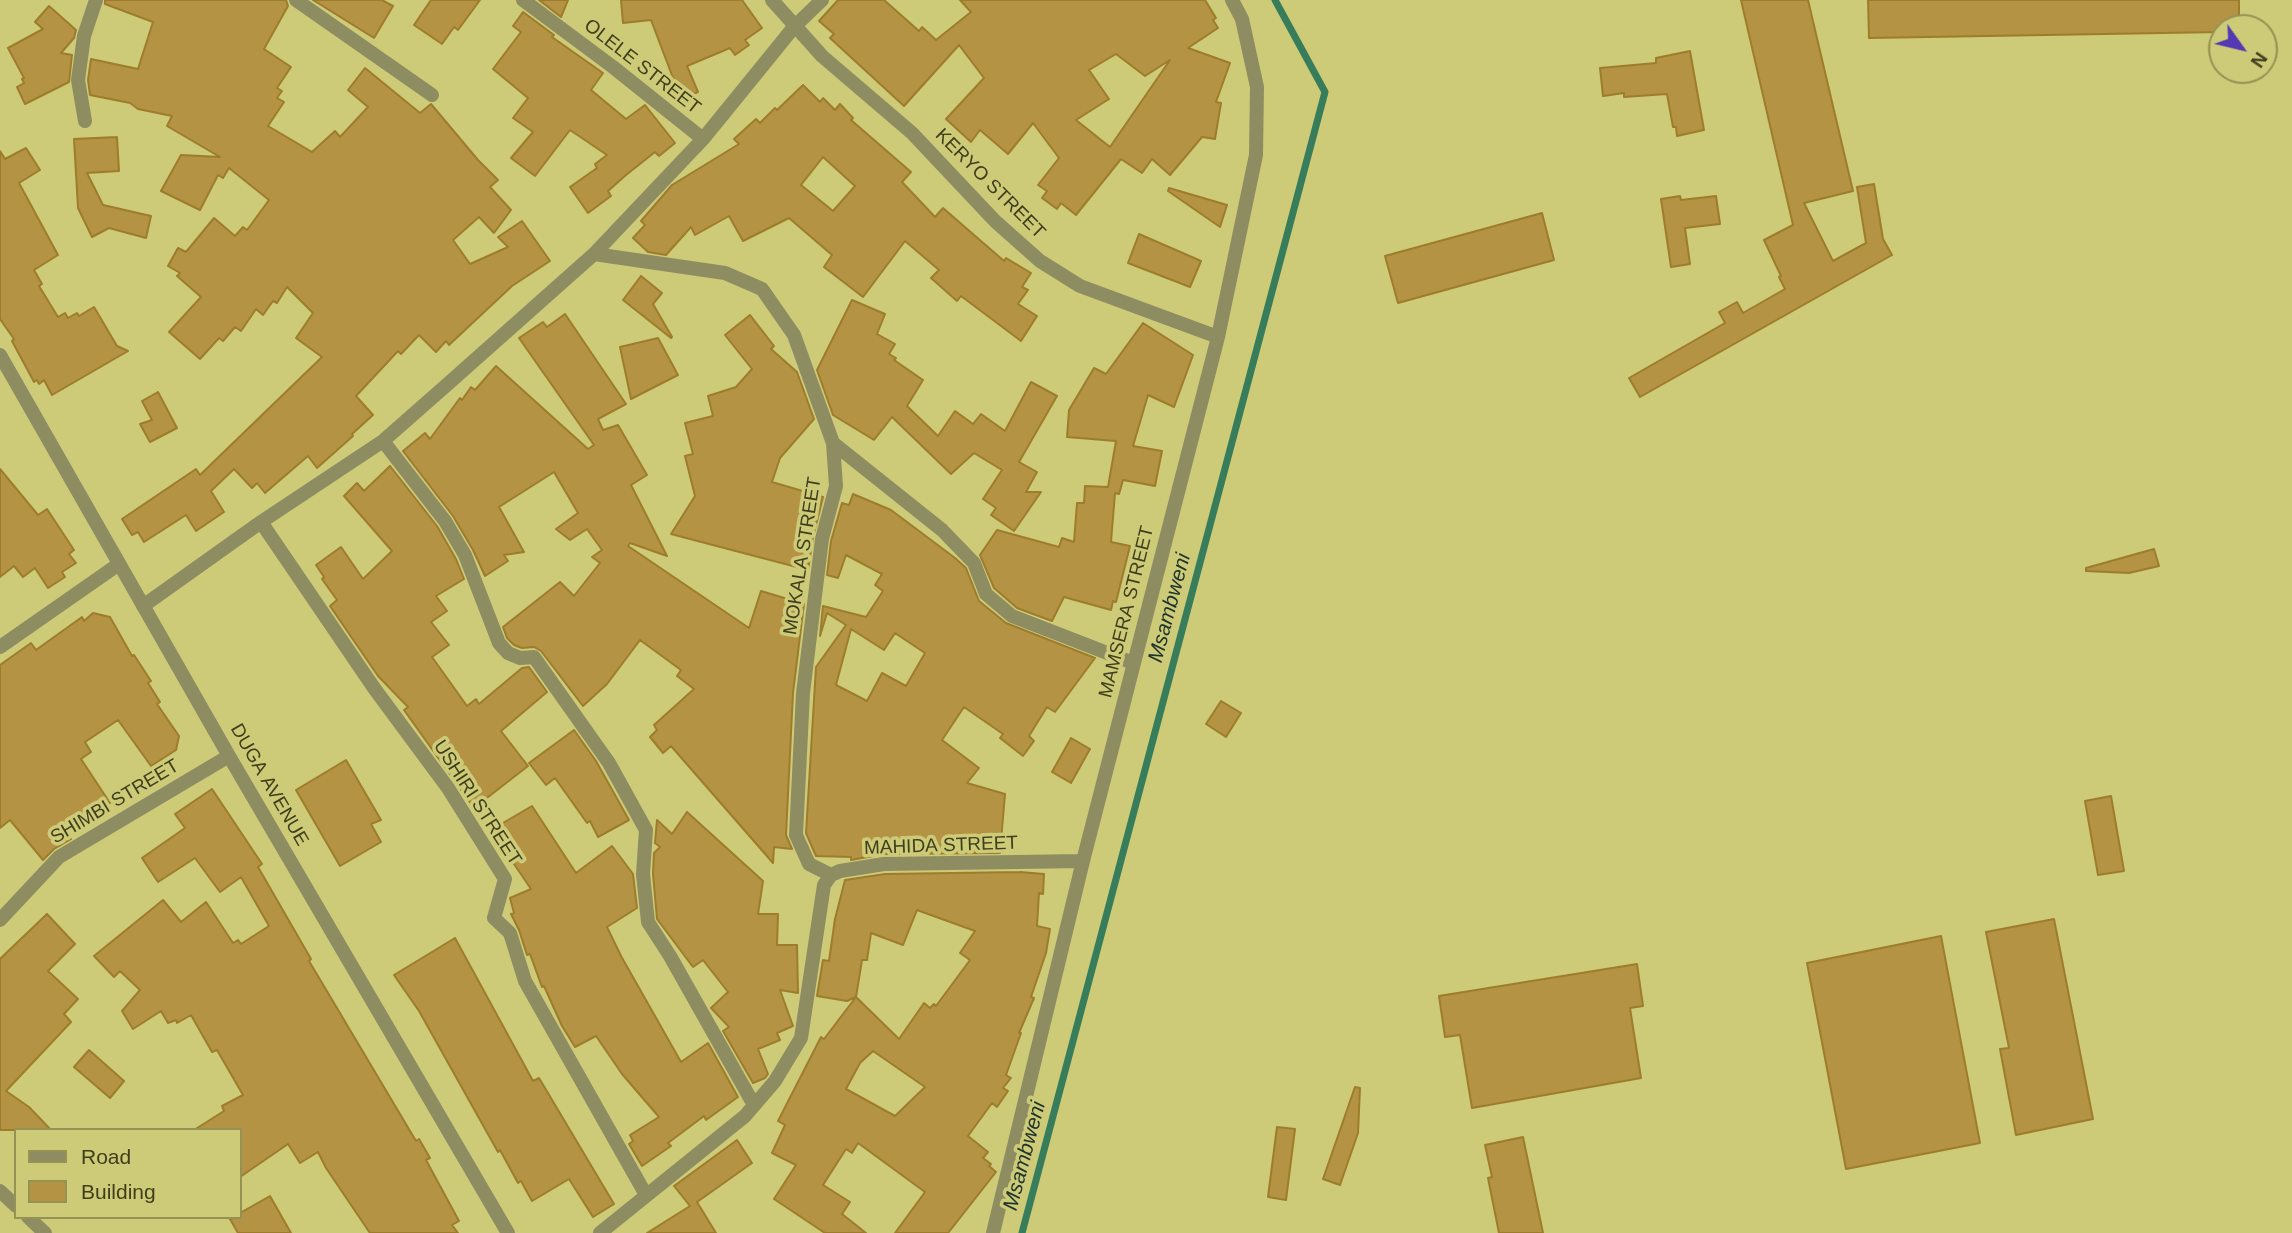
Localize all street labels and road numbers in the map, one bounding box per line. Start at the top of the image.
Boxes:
street label: OLELE STREET [579,14,705,120]
street label: KERYO STREET [930,124,1050,244]
street label: MOKALA STREET [779,475,827,637]
street label: MAMSERA STREET [1095,524,1159,700]
street label: DUGA AVENUE [225,720,313,850]
street label: USHIRI STREET [428,736,526,870]
street label: SHIMBI STREET [47,755,183,849]
street label: MAHIDA STREET [864,832,1018,860]

